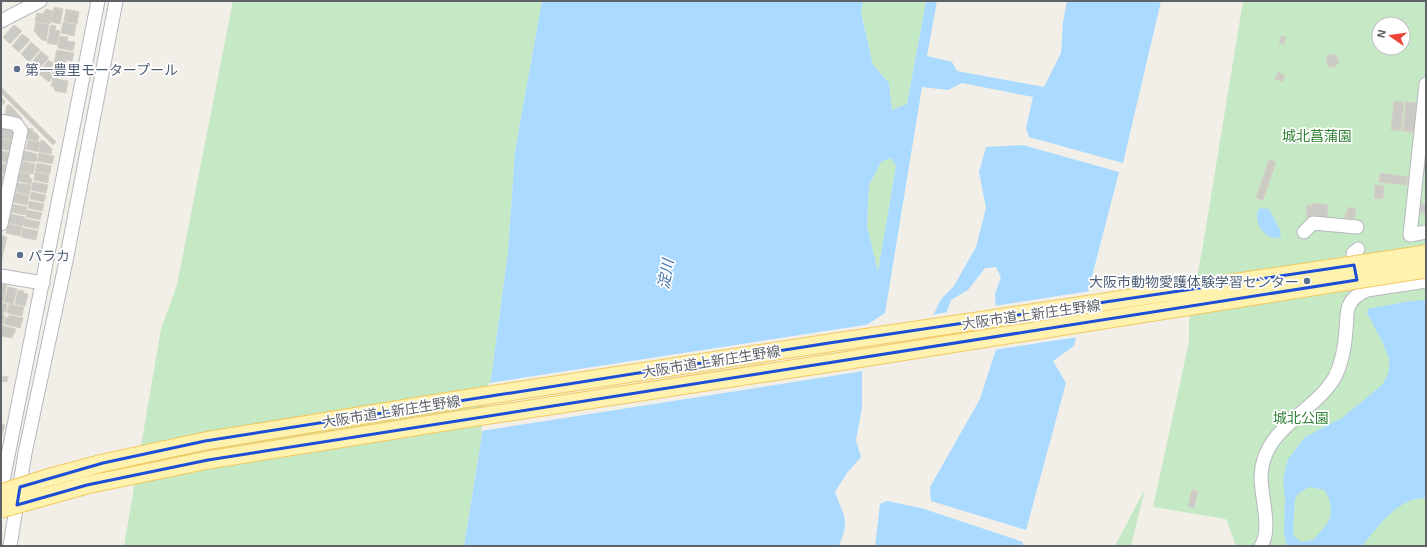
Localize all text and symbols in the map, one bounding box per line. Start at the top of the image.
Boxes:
north arrow [1371,16,1411,56]
text: N [1374,28,1388,39]
place label: 第一豊里モータープール [25,61,178,78]
marker: 第一豊里モータープール [12,64,22,74]
park label: 城北菖蒲園 [1282,127,1352,144]
place label: パラカ [28,247,70,264]
marker: パラカ [15,250,25,260]
water label: 淀川 [654,256,677,290]
place label: 大阪市動物愛護体験学習センター [1089,273,1299,290]
marker: 大阪市動物愛護体験学習センター [1302,276,1312,286]
street label: 大阪市道上新庄生野線 [960,296,1102,332]
street label: 大阪市道上新庄生野線 [641,342,781,380]
street label: 大阪市道上新庄生野線 [321,392,461,430]
park label: 城北公園 [1273,409,1329,426]

